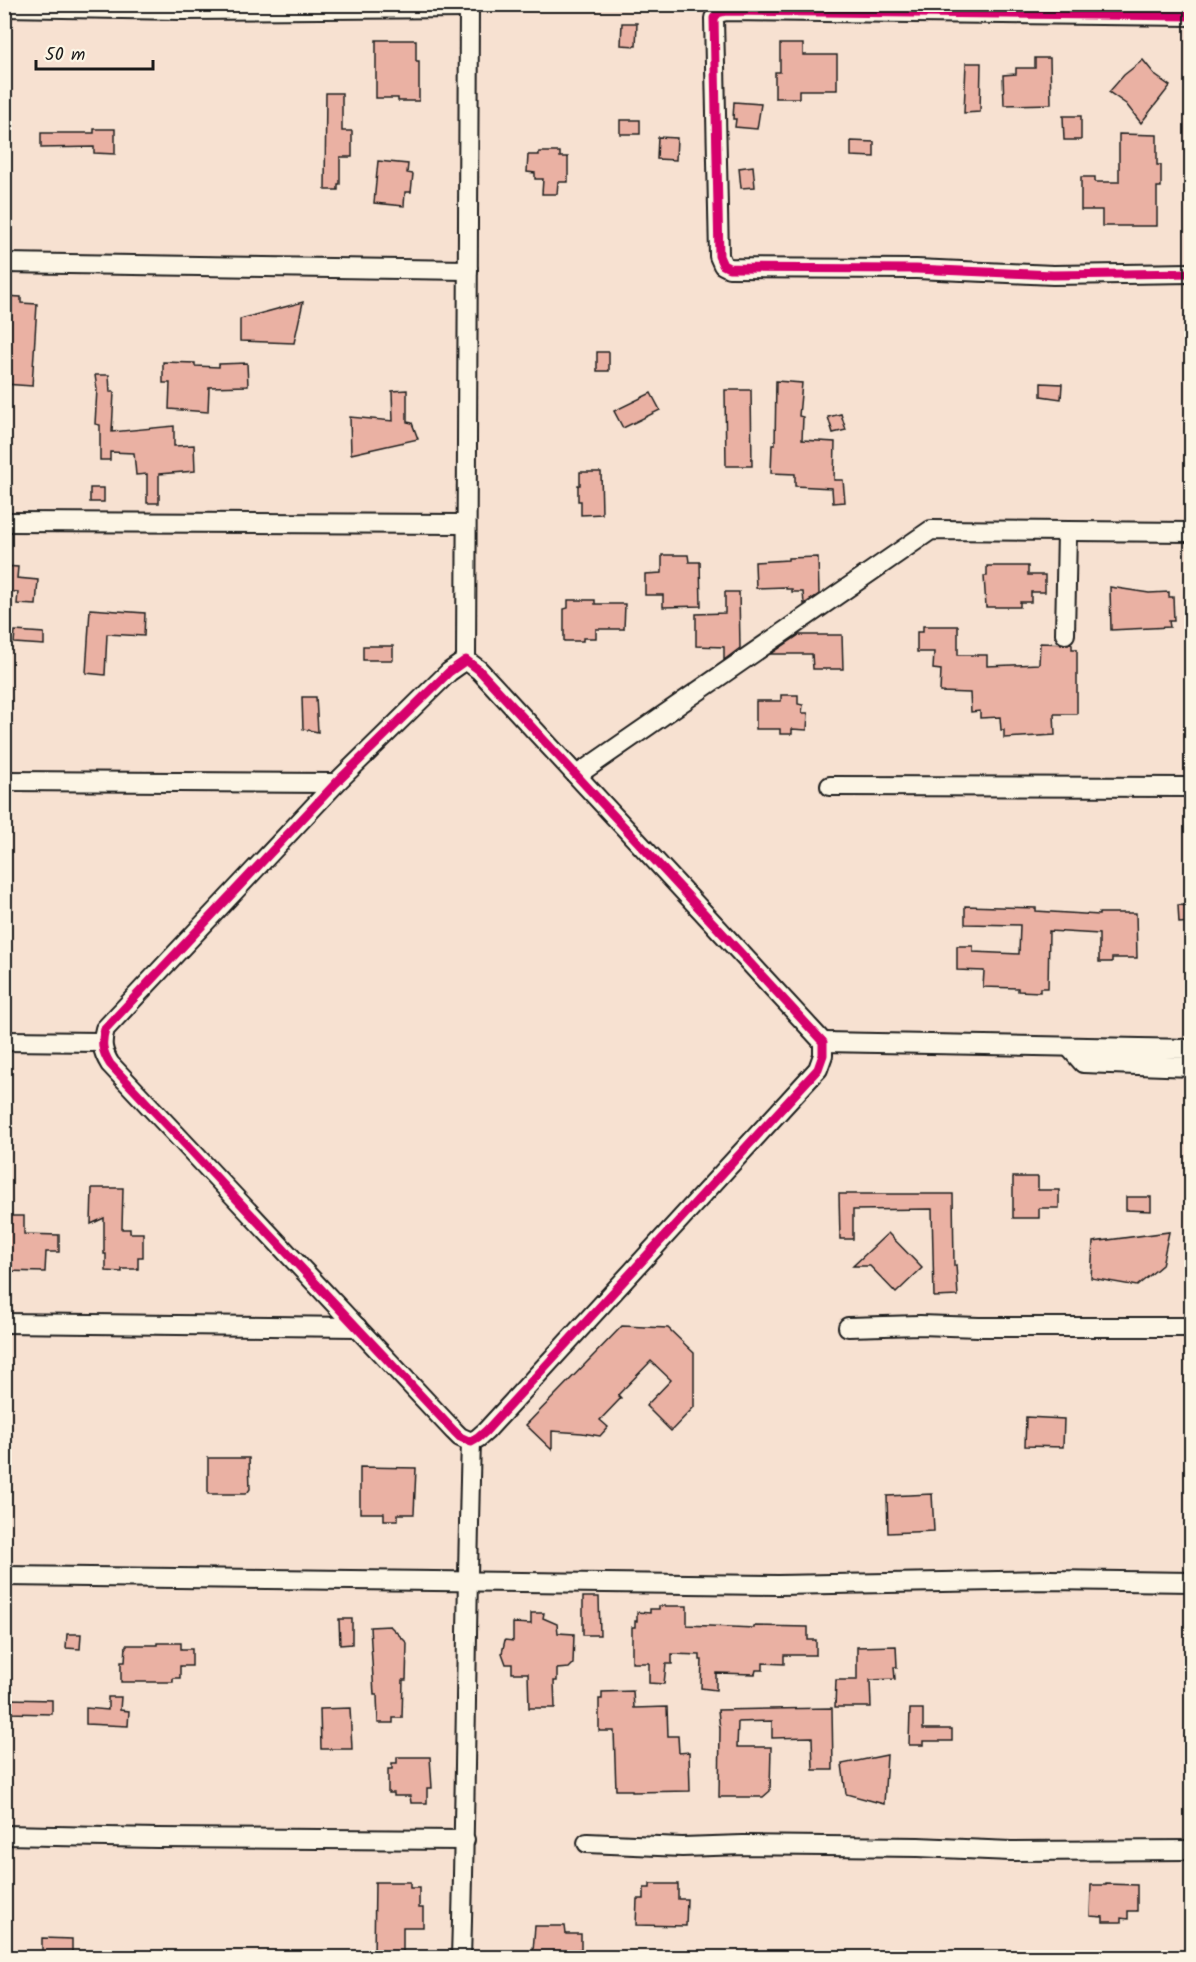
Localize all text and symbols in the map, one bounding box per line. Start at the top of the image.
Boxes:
scale bar [36,33,153,71]
text: 50 m [45,41,85,70]

